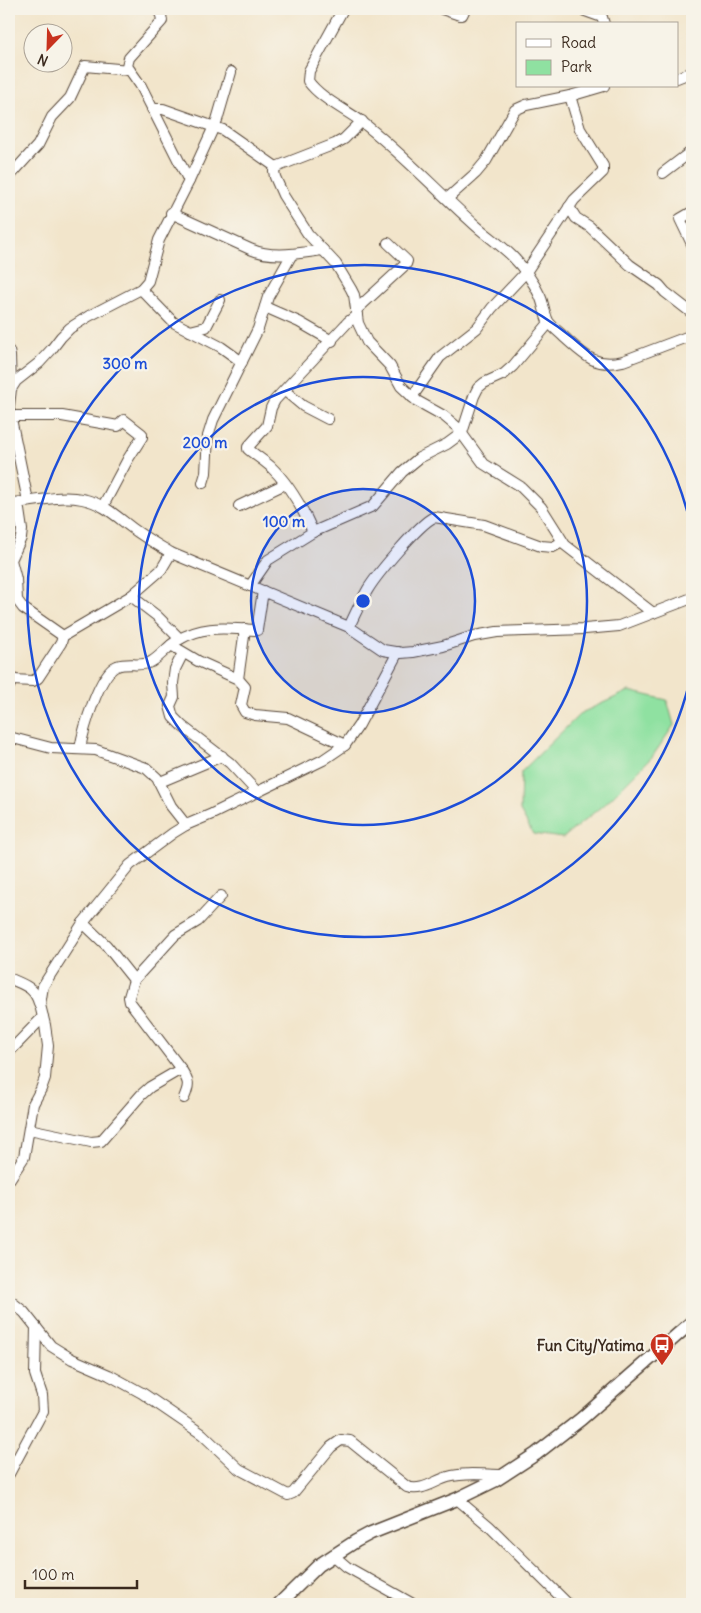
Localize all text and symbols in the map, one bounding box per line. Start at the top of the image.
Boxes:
north arrow [22,22,72,72]
legend [516,22,678,88]
text: Road [561,33,596,52]
text: N [35,50,51,70]
text: Park [561,57,592,76]
text: 300 m [103,354,148,373]
text: 200 m [183,433,227,452]
text: 100 m [263,512,305,531]
centre of rings [354,592,372,610]
bus stop icon: Fun City/Yatima [649,1332,675,1366]
place label: Fun City/Yatima [537,1336,644,1356]
scale bar [25,1558,138,1590]
text: 100 m [32,1565,74,1584]

